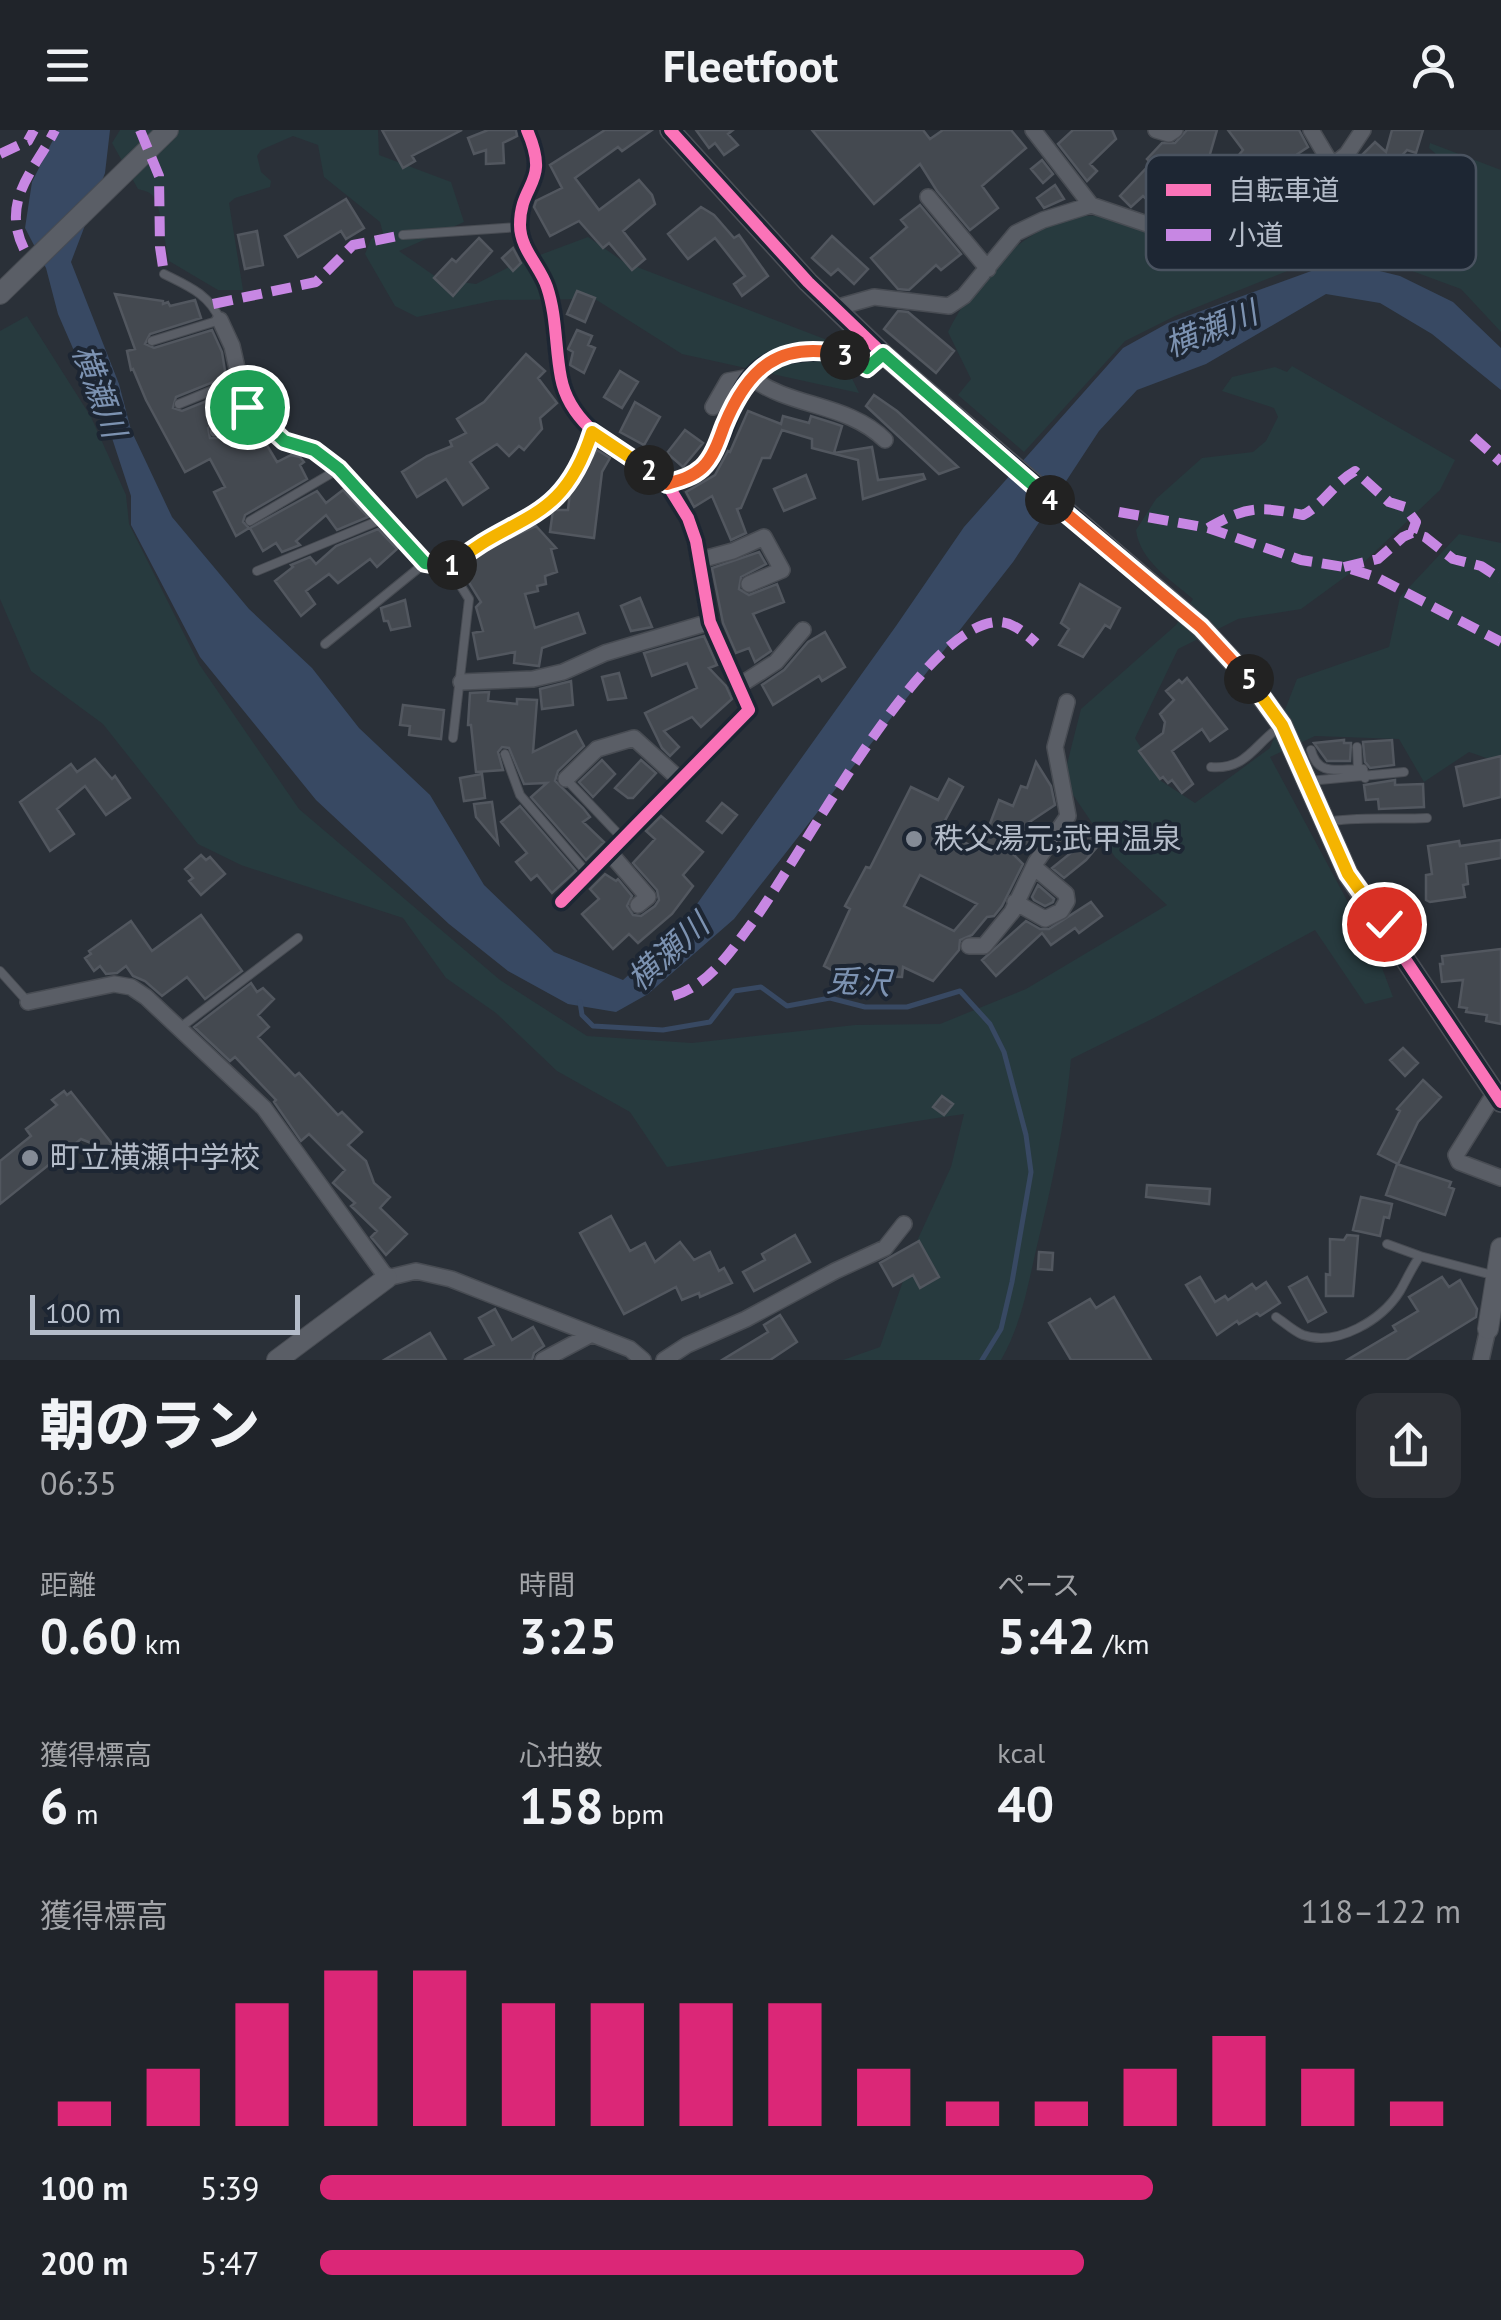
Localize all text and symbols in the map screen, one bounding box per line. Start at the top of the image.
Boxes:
text: Fleetfoot [663,36,838,94]
icon: menu [40,38,95,93]
icon: person [1406,38,1461,93]
legend [1146,155,1476,270]
text: 自転車道 [1228,171,1340,208]
text: 小道 [1228,216,1284,253]
water label: 横瀬川 [1158,289,1266,366]
pin: 3 [820,330,870,380]
text: 3 [837,336,853,373]
water label: 横瀬川 [64,338,137,446]
pin [205,365,290,450]
icon: arrive [220,380,275,435]
pin: 2 [624,445,674,495]
text: 2 [641,451,657,488]
pin: 4 [1025,475,1075,525]
text: 4 [1042,481,1058,518]
pin: 1 [427,540,477,590]
text: 1 [444,546,460,583]
pin: 5 [1224,654,1274,704]
text: 5 [1241,660,1257,697]
place label: 秩父湯元;武甲温泉 [934,818,1182,857]
marker: 秩父湯元;武甲温泉 [903,828,925,850]
pin [1342,882,1427,967]
icon: check [1357,897,1412,952]
water label: 横瀬川 [618,902,719,999]
water label: 兎沢 [825,958,895,1004]
place label: 町立横瀬中学校 [50,1137,260,1176]
marker: 町立横瀬中学校 [19,1147,41,1169]
scale bar [30,1290,300,1334]
text: 100 m [45,1294,121,1331]
text: 朝のラン [40,1389,260,1460]
button: share [1356,1393,1461,1498]
text: 06:35 [40,1462,117,1504]
text: 距離 [40,1566,96,1603]
text: 時間 [519,1566,575,1603]
text: ペース [997,1566,1080,1603]
text: 0.60 [40,1603,137,1668]
text: 3:25 [519,1603,617,1668]
text: 5:42 [997,1603,1096,1668]
text: km [137,1625,181,1662]
text: /km [1096,1625,1149,1662]
text: kcal [997,1734,1045,1771]
text: 獲得標高 [40,1736,152,1773]
text: 心拍数 [519,1736,603,1773]
text: 40 [997,1771,1054,1836]
text: 6 [40,1773,68,1838]
text: 158 [519,1773,604,1838]
text: m [68,1795,99,1832]
text: bpm [604,1795,664,1832]
text: 118–122 m [1301,1890,1461,1932]
text: 獲得標高 [40,1894,168,1936]
text: 100 m [40,2167,128,2209]
text: 5:39 [200,2167,259,2209]
text: 200 m [40,2242,128,2284]
text: 5:47 [200,2242,259,2284]

